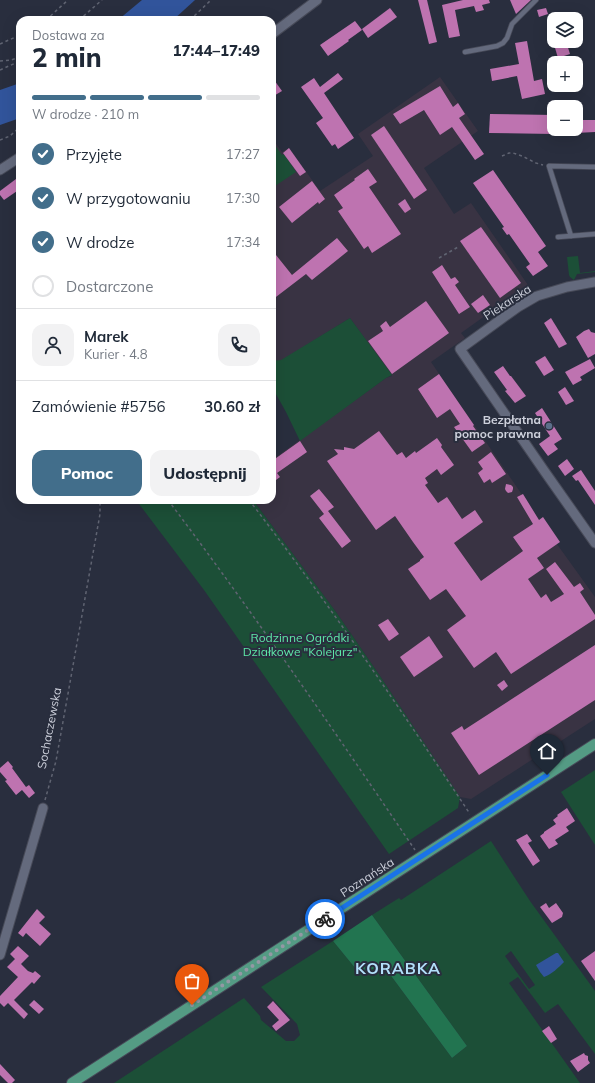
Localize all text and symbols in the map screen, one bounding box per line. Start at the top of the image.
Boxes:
map controls [547,12,583,136]
button: layers [547,12,583,48]
text: Dostawa za [32,27,105,43]
text: 2 min [32,41,102,74]
text: 17:44–17:49 [173,41,260,60]
button: + [547,56,583,92]
button: − [547,100,583,136]
text: W drodze · 210 m [32,106,139,122]
icon: check [32,143,54,165]
text: Przyjęte [66,145,122,164]
text: 17:27 [226,146,260,162]
icon: check [32,187,54,209]
text: W przygotowaniu [66,189,191,208]
text: 17:30 [226,190,260,206]
icon: check [32,231,54,253]
text: W drodze [66,233,134,252]
text: 17:34 [226,234,260,250]
text: Dostarczone [66,277,153,296]
street label: Piekarska [480,281,534,323]
button: person [32,324,74,366]
button: phone [218,324,260,366]
text: Marek [84,327,129,346]
text: Kurier · 4.8 [84,346,148,362]
text: Zamówienie #5756 [32,397,166,416]
text: 30.60 zł [204,397,260,416]
place label: Bezpłatna pomoc prawna [454,412,541,441]
marker: Bezpłatna pomoc prawna [544,421,554,431]
button: Pomoc [32,450,142,496]
button: Udostępnij [150,450,260,496]
park label: Rodzinne Ogródki Działkowe "Kolejarz" [243,630,357,659]
street label: Sochaczewska [34,686,64,770]
pin [530,734,564,775]
icon: home [536,740,558,762]
street label: Poznańska [337,854,397,900]
courier [305,899,345,939]
icon: bike [314,908,336,930]
district label: KORABKA [355,958,441,978]
pin [175,964,209,1005]
icon: bag [181,970,203,992]

